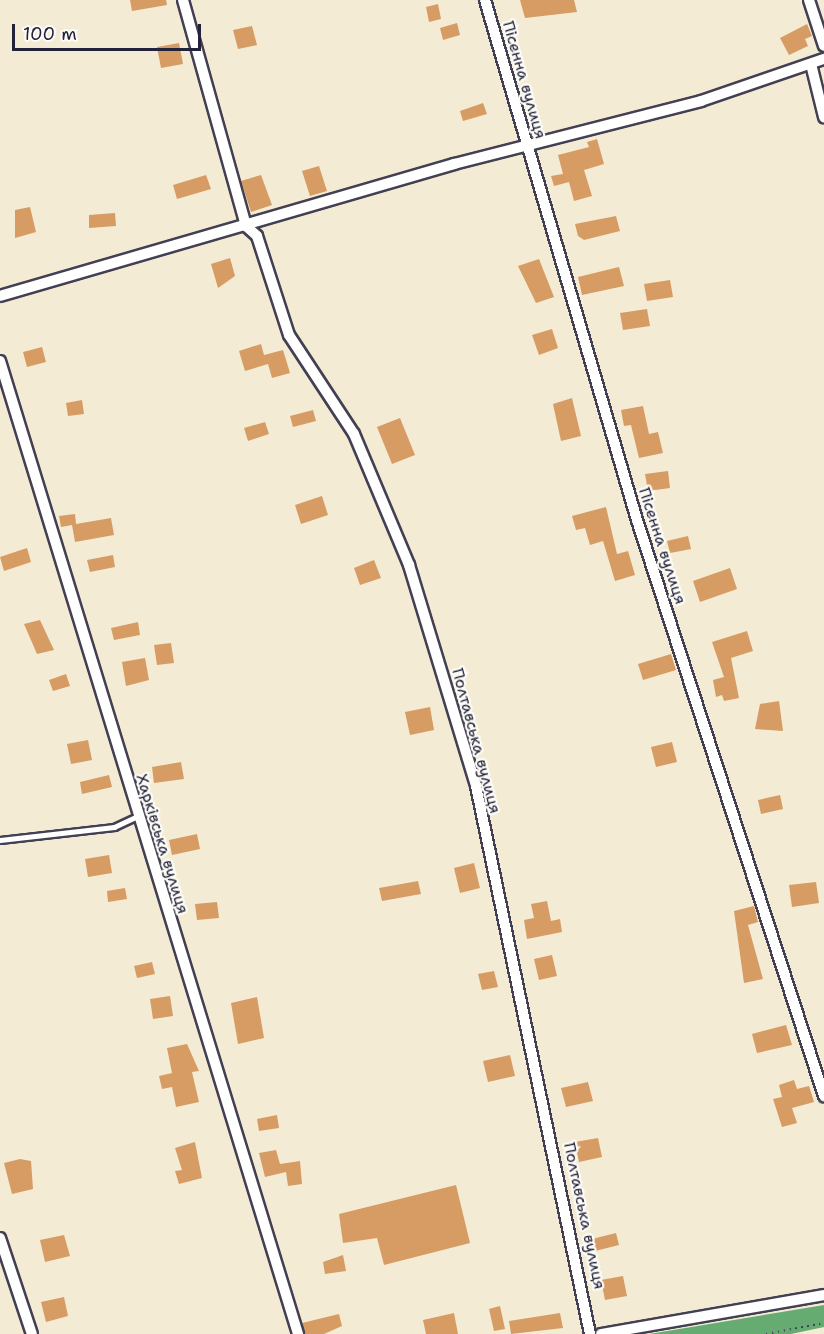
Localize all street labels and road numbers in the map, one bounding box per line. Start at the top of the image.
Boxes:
street label: Пісенна вулиця [498,19,550,141]
street label: Пісенна вулиця [634,485,690,607]
street label: Полтавська вулиця [447,666,505,816]
street label: Харківська вулиця [132,772,192,916]
street label: Полтавська вулиця [559,1141,609,1291]

